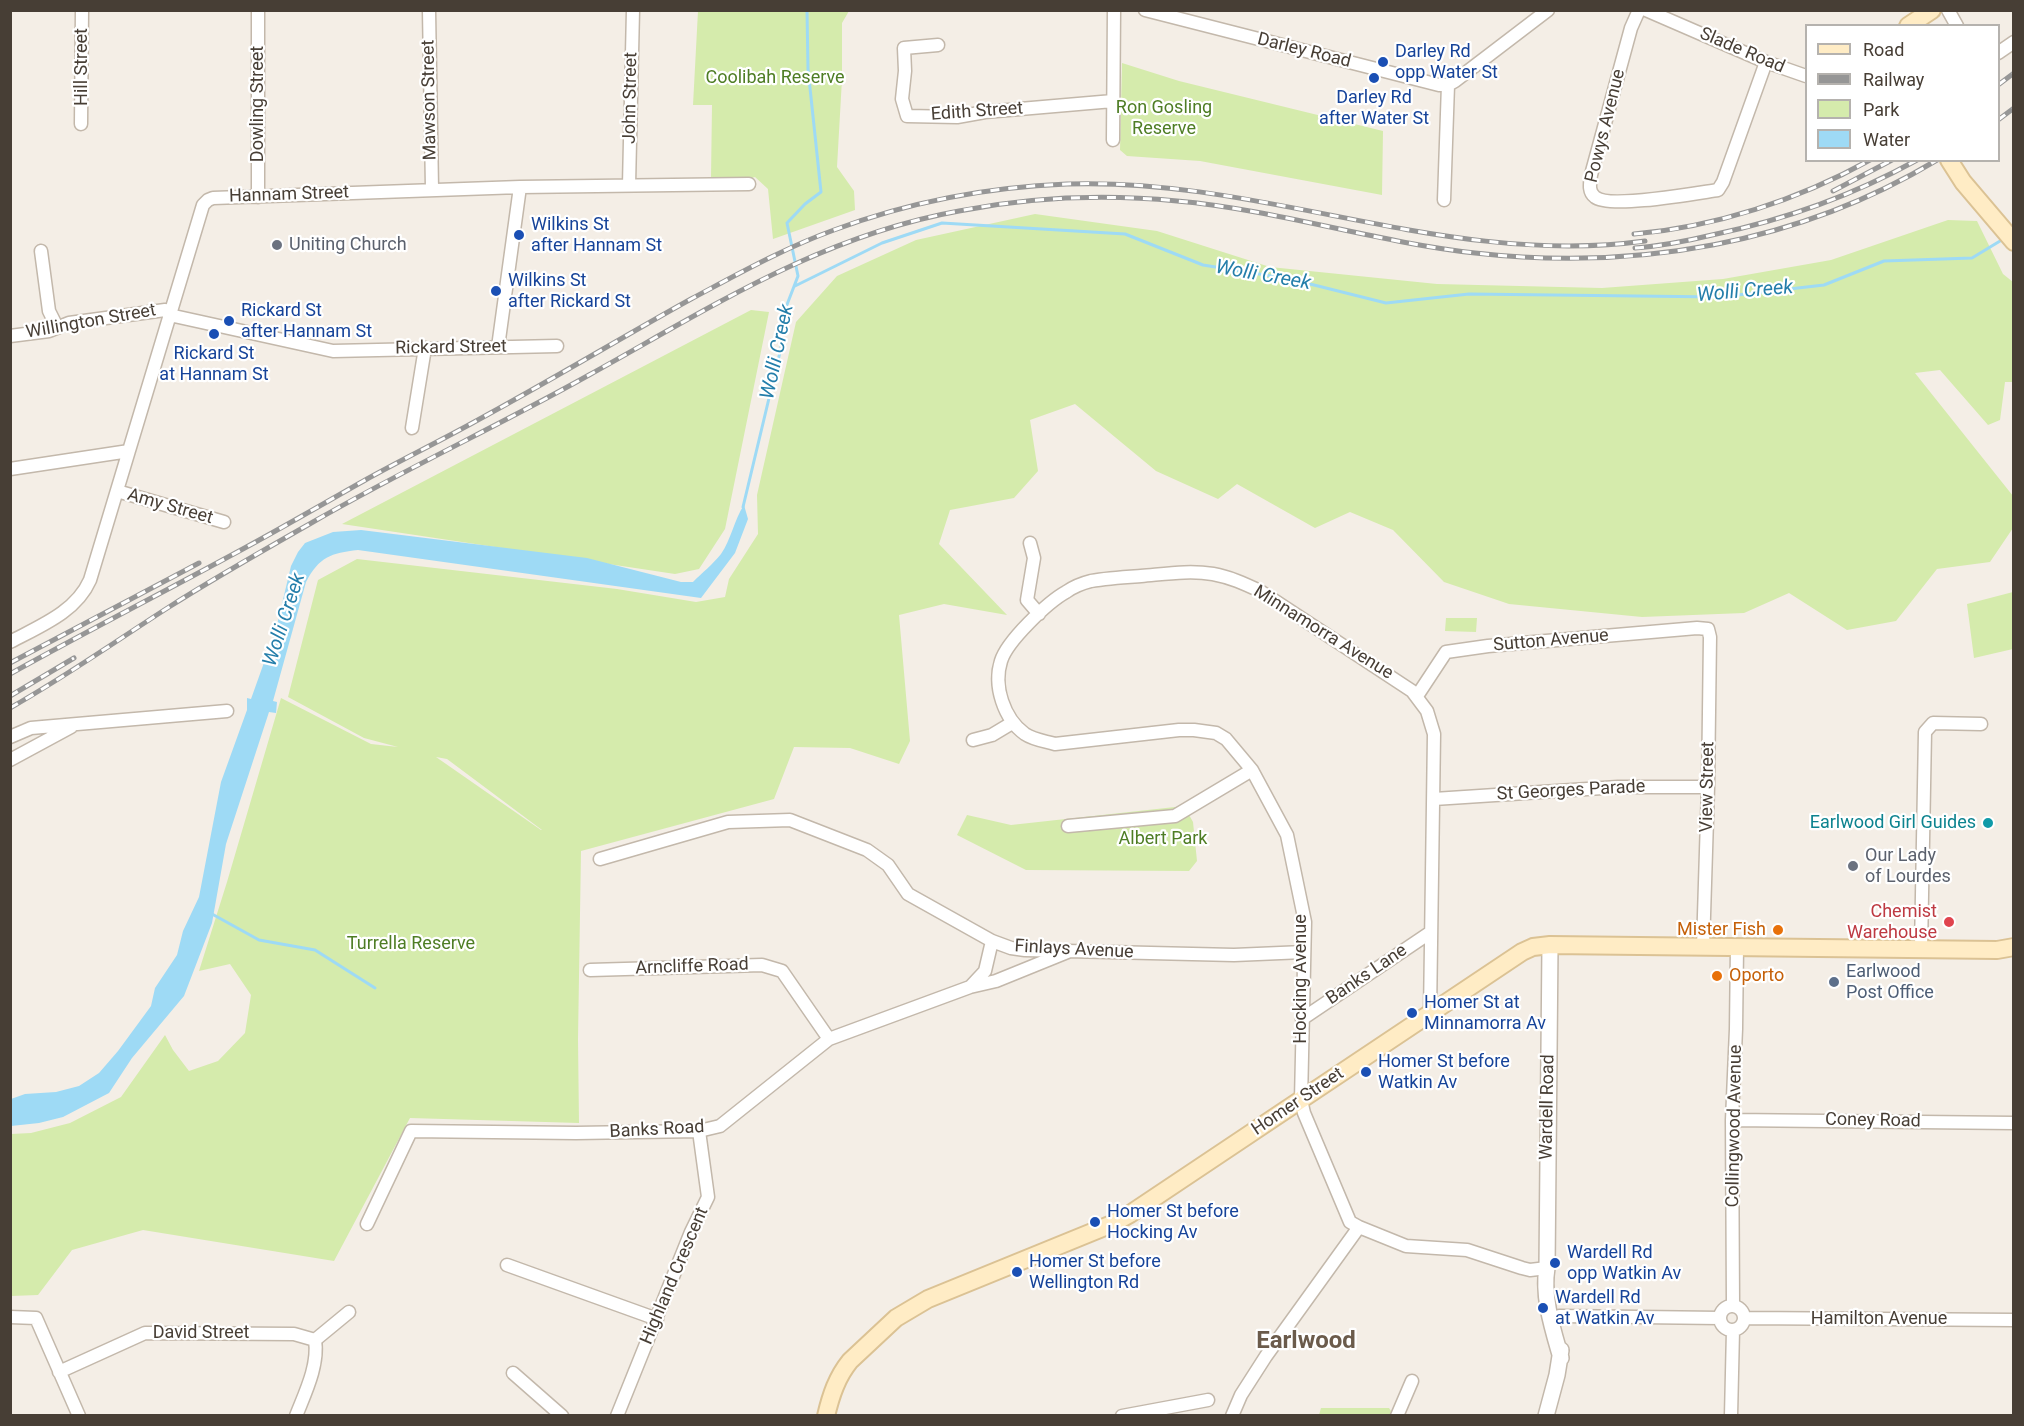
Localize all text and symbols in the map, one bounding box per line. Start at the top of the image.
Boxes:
street label: Slade Road [1696,23,1788,79]
legend [1805,24,2000,162]
street label: Hill Street [71,28,93,106]
street label: Darley Road [1255,29,1353,73]
text: Road [1863,39,1904,60]
street label: Mawson Street [418,40,442,160]
place label: Darley Rd opp Water St [1395,41,1498,84]
street label: Dowling Street [247,46,269,162]
street label: John Street [619,52,643,144]
marker: Darley Rd opp Water St [1376,55,1390,69]
park label: Coolibah Reserve [705,67,845,89]
street label: Powys Avenue [1581,67,1631,185]
text: Railway [1863,69,1924,90]
marker: Darley Rd after Water St [1367,71,1381,85]
place label: Darley Rd after Water St [1319,87,1429,130]
park label: Ron Gosling Reserve [1116,97,1212,140]
street label: Edith Street [930,98,1024,126]
text: Park [1863,99,1899,120]
text: Water [1863,129,1910,150]
street label: Hannam Street [229,182,349,208]
place label: Wilkins St after Hannam St [531,214,662,256]
marker: Wilkins St after Hannam St [512,228,526,242]
place label: Uniting Church [289,234,407,256]
marker: Uniting Church [270,238,284,252]
water label: Wolli Creek [1213,256,1313,296]
place label: Wilkins St after Rickard St [508,270,631,312]
water label: Wolli Creek [1696,276,1794,308]
marker: Wilkins St after Rickard St [489,284,503,298]
street label: Willington Street [24,300,158,344]
place label: Rickard St after Hannam St [241,300,372,342]
water label: Wolli Creek [756,302,800,402]
marker: Rickard St after Hannam St [222,314,236,328]
marker: Rickard St at Hannam St [207,327,221,341]
street label: Rickard Street [395,336,507,360]
place label: Rickard St at Hannam St [159,343,269,386]
street label: Amy Street [125,484,215,530]
water label: Wolli Creek [259,570,311,670]
street label: Minnamorra Avenue [1249,581,1397,685]
street label: Sutton Avenue [1492,625,1610,657]
street label: View Street [1696,741,1720,833]
street label: St Georges Parade [1496,776,1646,806]
place label: Earlwood Girl Guides [1810,812,1976,834]
marker: Earlwood Girl Guides [1981,816,1995,830]
park label: Albert Park [1119,828,1207,850]
place label: Our Lady of Lourdes [1865,845,1951,888]
marker: Our Lady of Lourdes [1846,859,1860,873]
place label: Chemist Warehouse [1847,901,1937,944]
street label: Hocking Avenue [1290,914,1312,1044]
marker: Chemist Warehouse [1942,915,1956,929]
place label: Mister Fish [1677,919,1766,941]
marker: Mister Fish [1771,923,1785,937]
park label: Turrella Reserve [347,933,475,955]
street label: Finlays Avenue [1014,936,1134,964]
street label: Banks Lane [1322,940,1412,1010]
street label: Arncliffe Road [635,954,749,980]
place label: Earlwood Post Office [1846,961,1934,1004]
place label: Oporto [1729,965,1784,987]
marker: Oporto [1710,969,1724,983]
marker: Earlwood Post Office [1827,975,1841,989]
place label: Homer St at Minnamorra Av [1424,992,1546,1034]
marker: Homer St at Minnamorra Av [1405,1006,1419,1020]
street label: Collingwood Avenue [1723,1044,1747,1208]
place label: Homer St before Watkin Av [1378,1051,1510,1094]
street label: Wardell Road [1536,1054,1560,1160]
street label: Homer Street [1248,1063,1348,1141]
marker: Homer St before Watkin Av [1359,1065,1373,1079]
street label: Coney Road [1825,1109,1921,1133]
street label: Banks Road [609,1117,705,1143]
place label: Homer St before Hocking Av [1107,1201,1239,1244]
street label: Highland Crescent [636,1204,714,1348]
marker: Homer St before Hocking Av [1088,1215,1102,1229]
place label: Wardell Rd opp Watkin Av [1567,1242,1681,1284]
place label: Homer St before Wellington Rd [1029,1251,1161,1294]
marker: Wardell Rd opp Watkin Av [1548,1256,1562,1270]
marker: Homer St before Wellington Rd [1010,1265,1024,1279]
place label: Wardell Rd at Watkin Av [1555,1287,1654,1330]
marker: Wardell Rd at Watkin Av [1536,1301,1550,1315]
street label: Hamilton Avenue [1811,1308,1947,1330]
street label: David Street [153,1322,249,1344]
district label: Earlwood [1256,1328,1356,1356]

